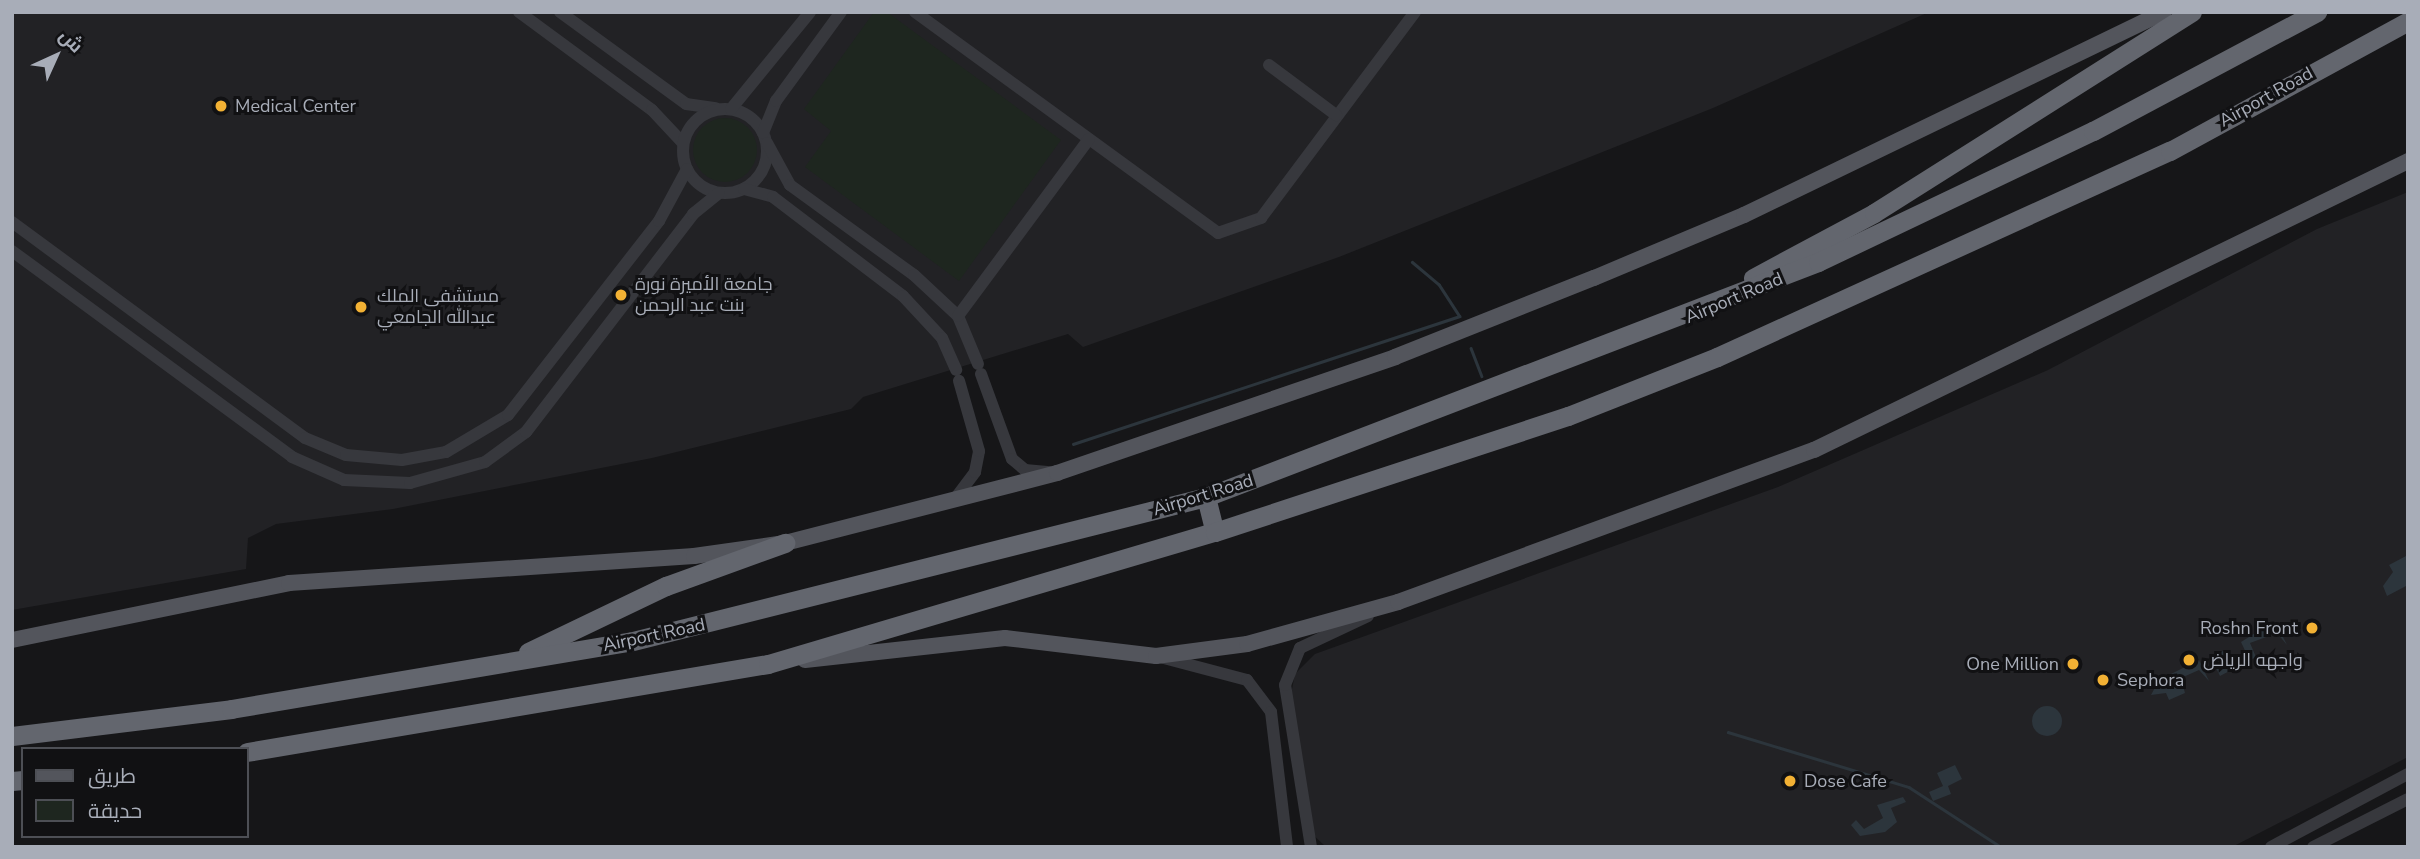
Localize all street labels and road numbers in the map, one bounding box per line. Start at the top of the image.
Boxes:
street label: Airport Road [2215,62,2317,132]
street label: Airport Road [1682,268,1786,328]
street label: Airport Road [1150,469,1256,521]
street label: Airport Road [601,614,707,656]

